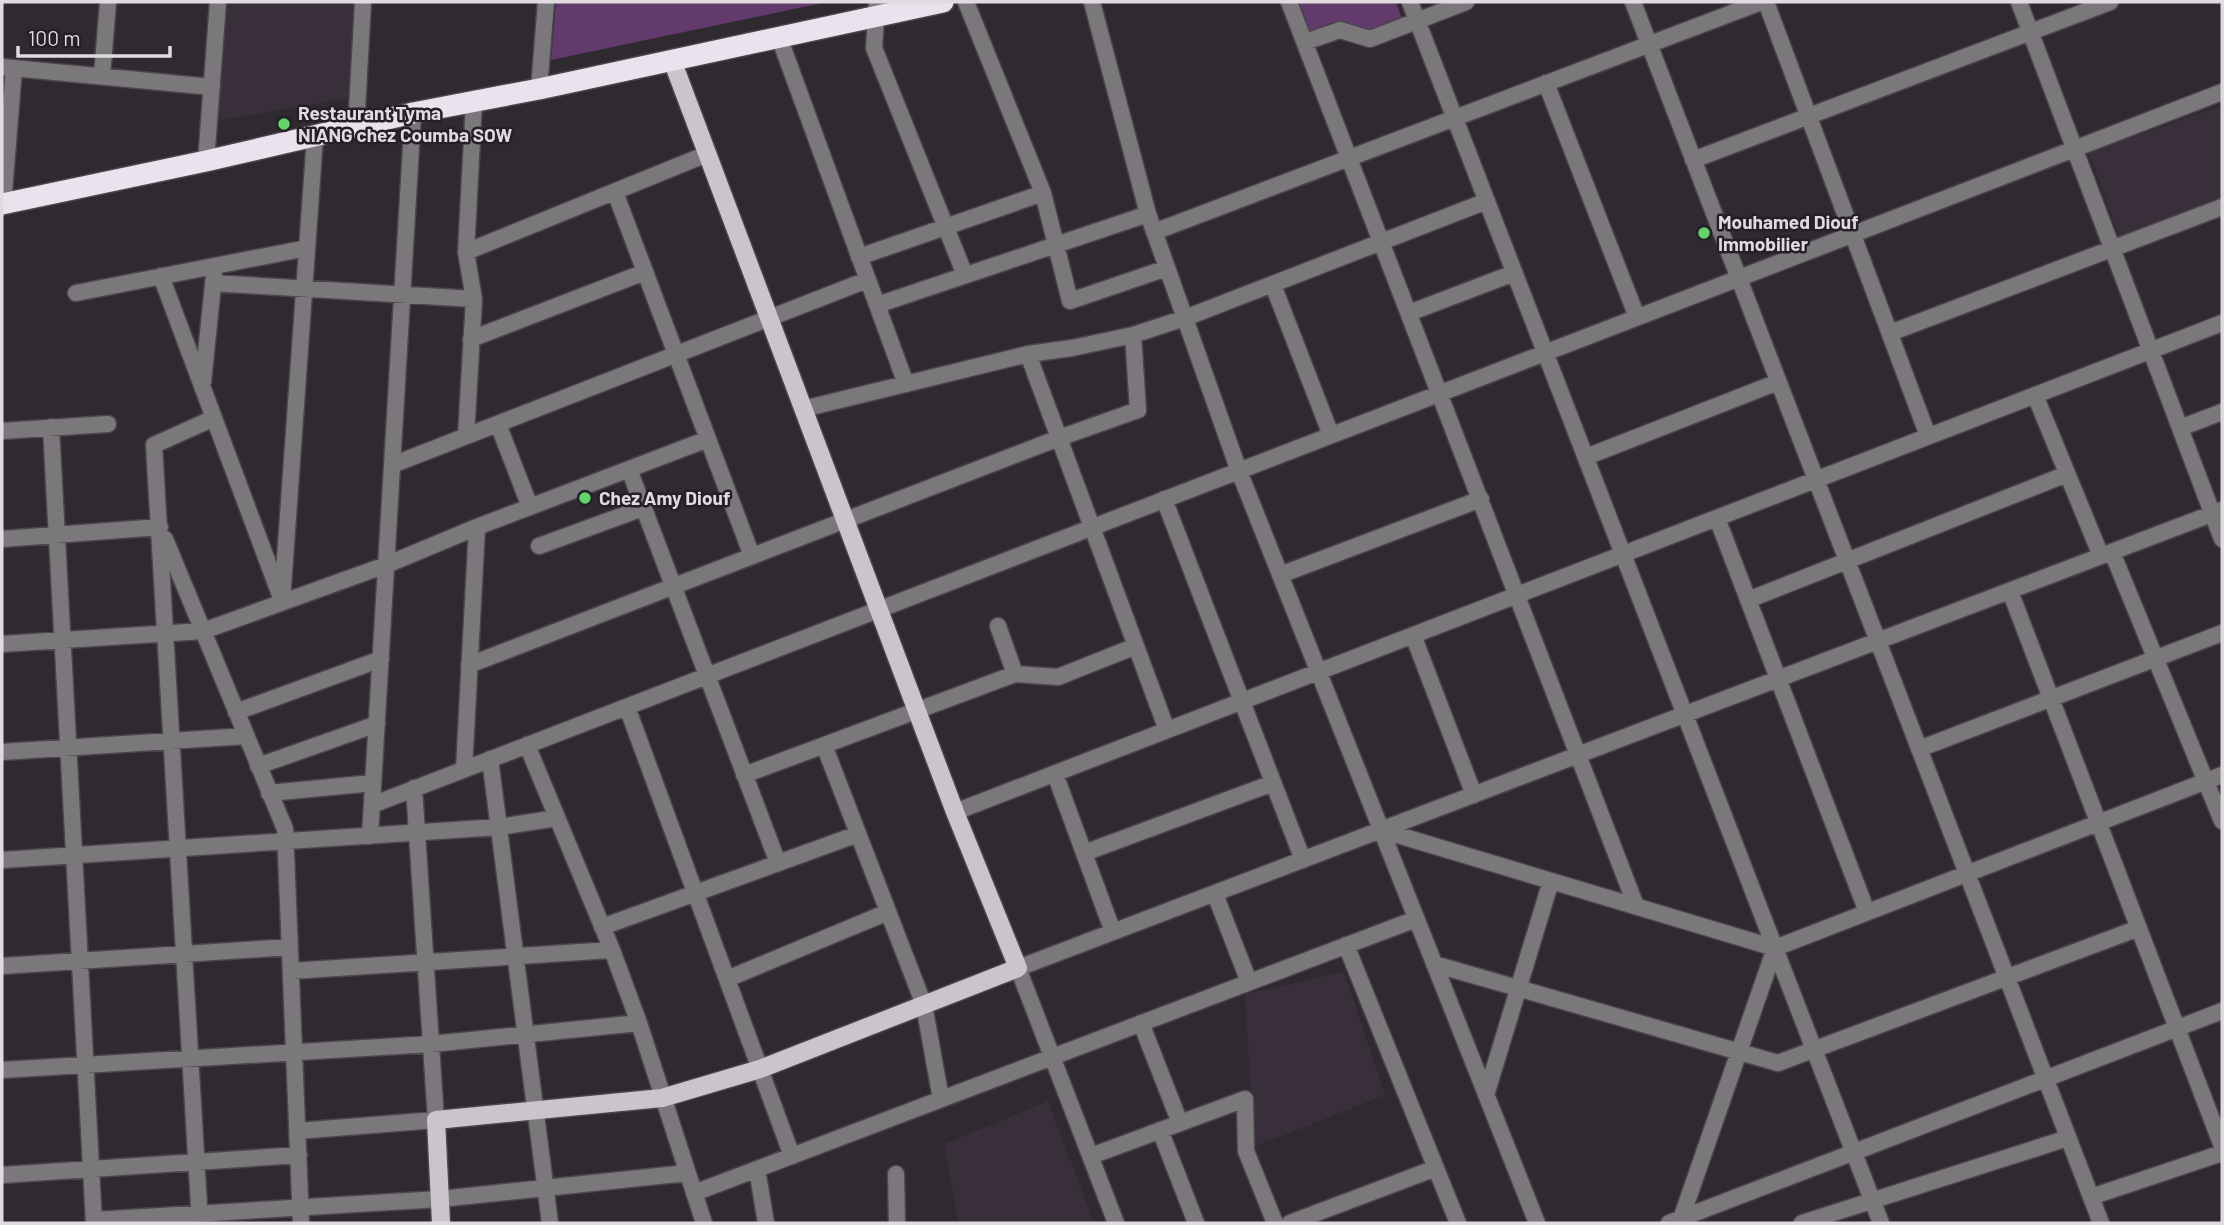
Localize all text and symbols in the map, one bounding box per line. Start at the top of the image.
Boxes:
scale bar [18,14,170,58]
text: 100 m [28,25,81,50]
place label: Restaurant Tyma NIANG chez Coumba SOW [298,101,513,146]
marker: Restaurant Tyma NIANG chez Coumba SOW [276,116,292,132]
place label: Mouhamed Diouf Immobilier [1718,210,1859,255]
marker: Mouhamed Diouf Immobilier [1696,225,1712,241]
place label: Chez Amy Diouf [599,486,730,509]
marker: Chez Amy Diouf [577,490,593,506]

